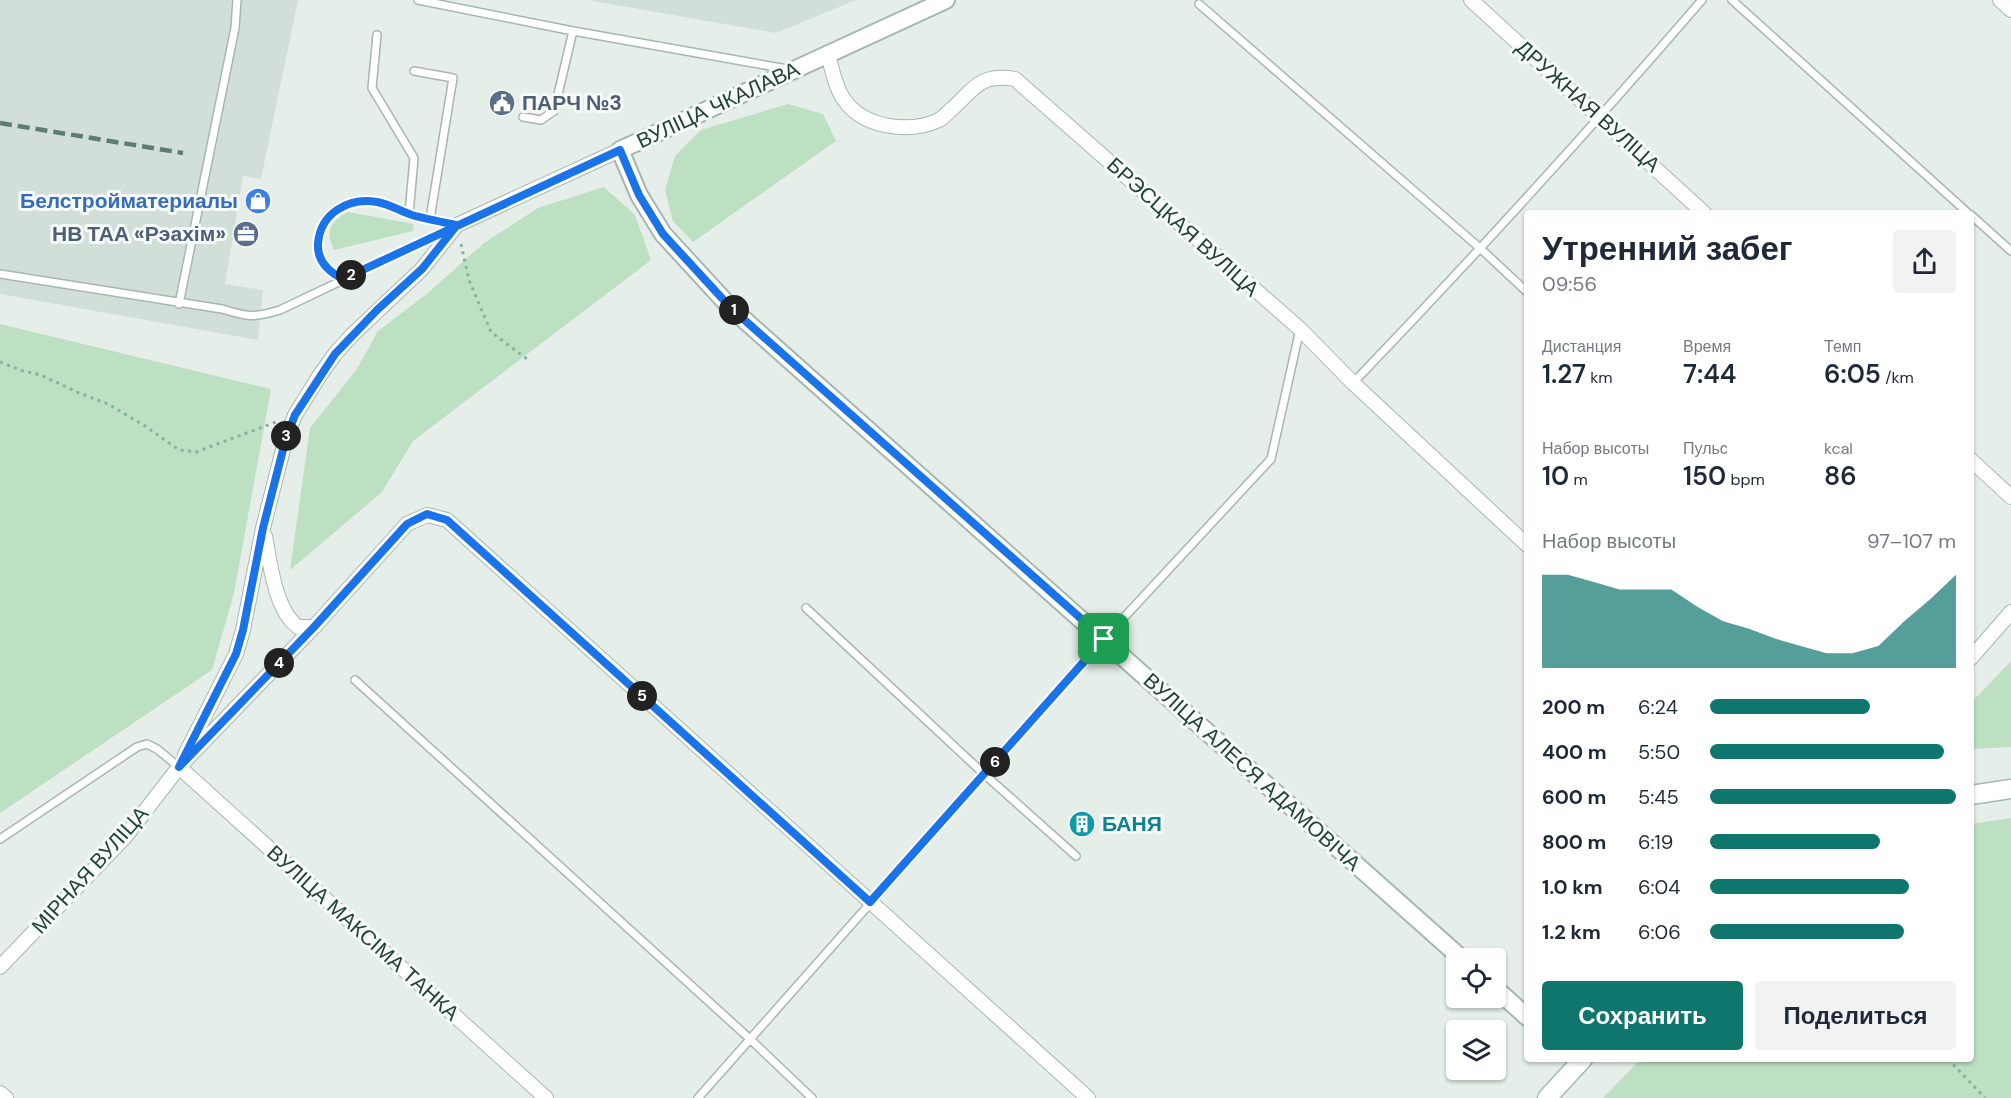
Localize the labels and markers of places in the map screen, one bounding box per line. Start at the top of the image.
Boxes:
public building icon: ПАРЧ №3 [487,88,517,118]
place label: ПАРЧ №3 [522,89,622,117]
shop icon: Белстройматериалы [243,186,273,216]
place label: Белстройматериалы [20,187,238,215]
office icon: НВ ТАА «Рэахім» [231,219,261,249]
place label: НВ ТАА «Рэахім» [52,220,226,248]
pin: 2 [336,260,366,290]
pin: 1 [719,295,749,325]
pin: 3 [271,421,301,451]
pin [1078,613,1129,664]
pin: 4 [264,648,294,678]
pin: 5 [627,681,657,711]
pin: 6 [980,747,1010,777]
building icon: БАНЯ [1067,809,1097,839]
place label: БАНЯ [1102,810,1162,838]

